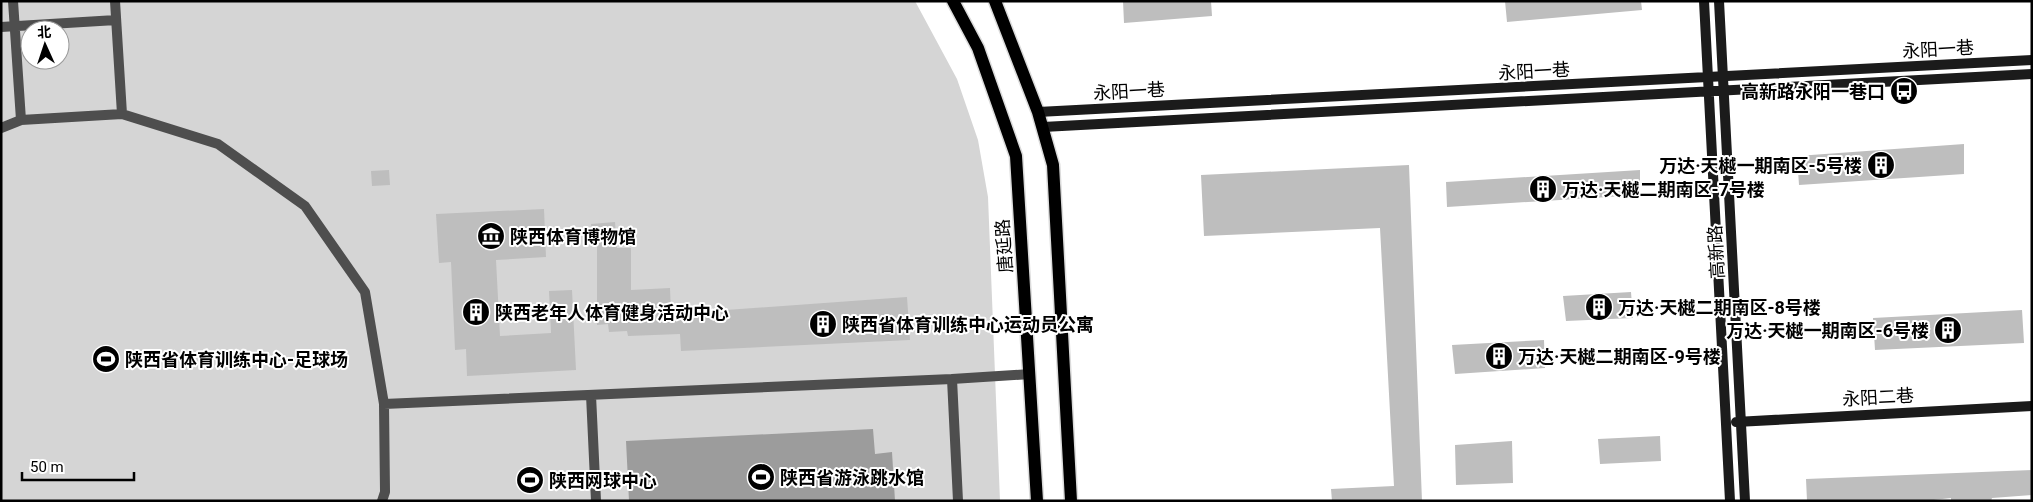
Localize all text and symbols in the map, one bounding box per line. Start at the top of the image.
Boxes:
north arrow [20,20,70,70]
text: 北 [37,24,52,40]
street label: 永阳一巷 [1901,37,1975,61]
street label: 永阳一巷 [1497,59,1571,83]
bus stop icon: 高新路永阳一巷口 [1889,76,1919,106]
street label: 永阳一巷 [1092,79,1166,103]
place label: 高新路永阳一巷口 [1741,81,1885,102]
building icon: 万达·天樾一期南区-5号楼 [1866,150,1896,180]
place label: 万达·天樾一期南区-5号楼 [1659,155,1862,176]
building icon: 万达·天樾二期南区-7号楼 [1528,174,1558,204]
place label: 万达·天樾二期南区-7号楼 [1562,179,1765,200]
street label: 唐延路 [992,218,1016,274]
museum icon: 陕西体育博物馆 [476,221,506,251]
street label: 高新路 [1704,224,1728,280]
place label: 陕西体育博物馆 [510,226,636,247]
building icon: 万达·天樾二期南区-8号楼 [1584,292,1614,322]
building icon: 陕西老年人体育健身活动中心 [461,297,491,327]
place label: 万达·天樾二期南区-8号楼 [1618,297,1821,318]
place label: 陕西老年人体育健身活动中心 [495,302,729,323]
building icon: 陕西省体育训练中心运动员公寓 [808,309,838,339]
place label: 陕西省体育训练中心运动员公寓 [842,314,1094,335]
building icon: 万达·天樾一期南区-6号楼 [1933,315,1963,345]
place label: 万达·天樾一期南区-6号楼 [1726,320,1929,341]
building icon: 万达·天樾二期南区-9号楼 [1484,341,1514,371]
sports icon: 陕西省体育训练中心-足球场 [91,344,121,374]
place label: 万达·天樾二期南区-9号楼 [1518,346,1721,367]
place label: 陕西省体育训练中心-足球场 [125,349,348,370]
street label: 永阳二巷 [1841,385,1915,409]
scale bar [22,450,135,482]
text: 50 m [30,458,64,476]
sports icon: 陕西省游泳跳水馆 [746,462,776,492]
sports icon: 陕西网球中心 [515,465,545,495]
place label: 陕西省游泳跳水馆 [780,467,924,488]
place label: 陕西网球中心 [549,470,657,491]

